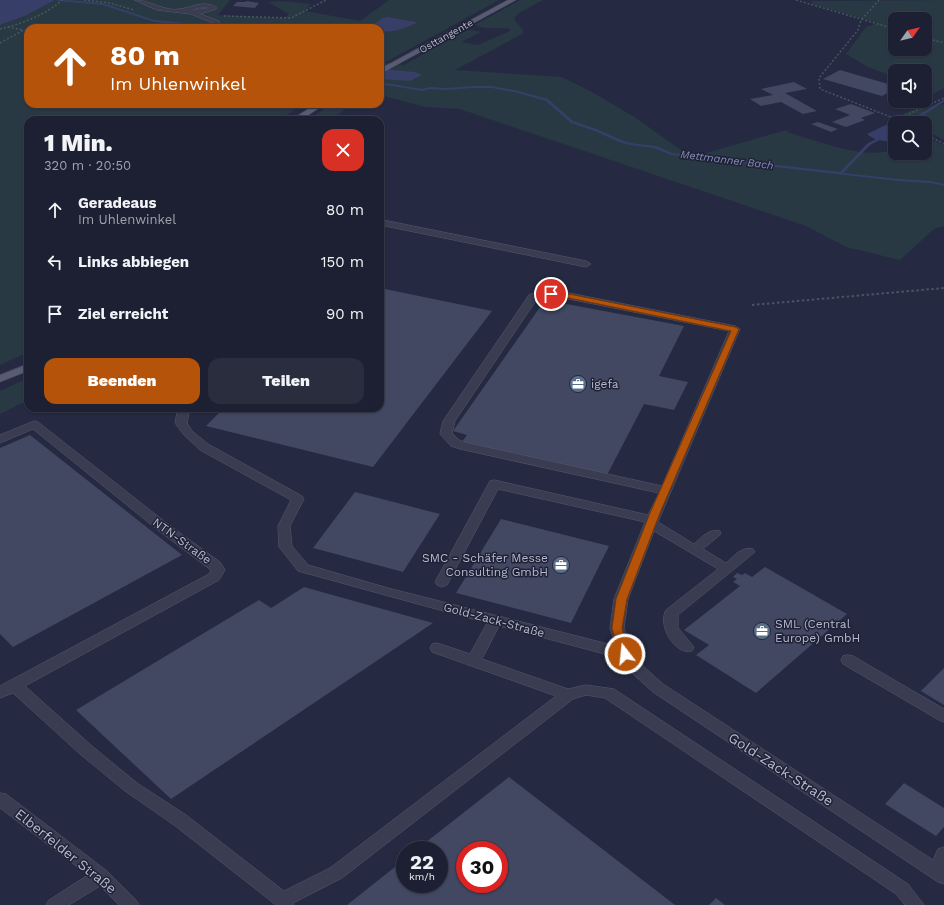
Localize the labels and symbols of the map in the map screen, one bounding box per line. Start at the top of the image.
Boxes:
north arrow [888,12,932,56]
street label: Osttangente [417,17,475,55]
water label: Mettmanner Bach [680,148,774,172]
pin [534,277,568,311]
office icon: igefa [568,374,588,394]
place label: igefa [591,377,619,391]
street label: NTN-Straße [150,515,214,567]
place label: SMC - Schäfer Messe Consulting GmbH [422,551,548,579]
office icon: SMC - Schäfer Messe Consulting GmbH [551,555,571,575]
street label: Gold-Zack-Straße [442,600,546,640]
place label: SML (Central Europe) GmbH [775,617,860,645]
office icon: SML (Central Europe) GmbH [752,621,772,641]
position arrow [604,633,646,675]
street label: Gold-Zack-Straße [726,729,836,809]
street label: Elberfelder Straße [12,805,120,897]
speed limit sign: 30 [456,841,508,893]

